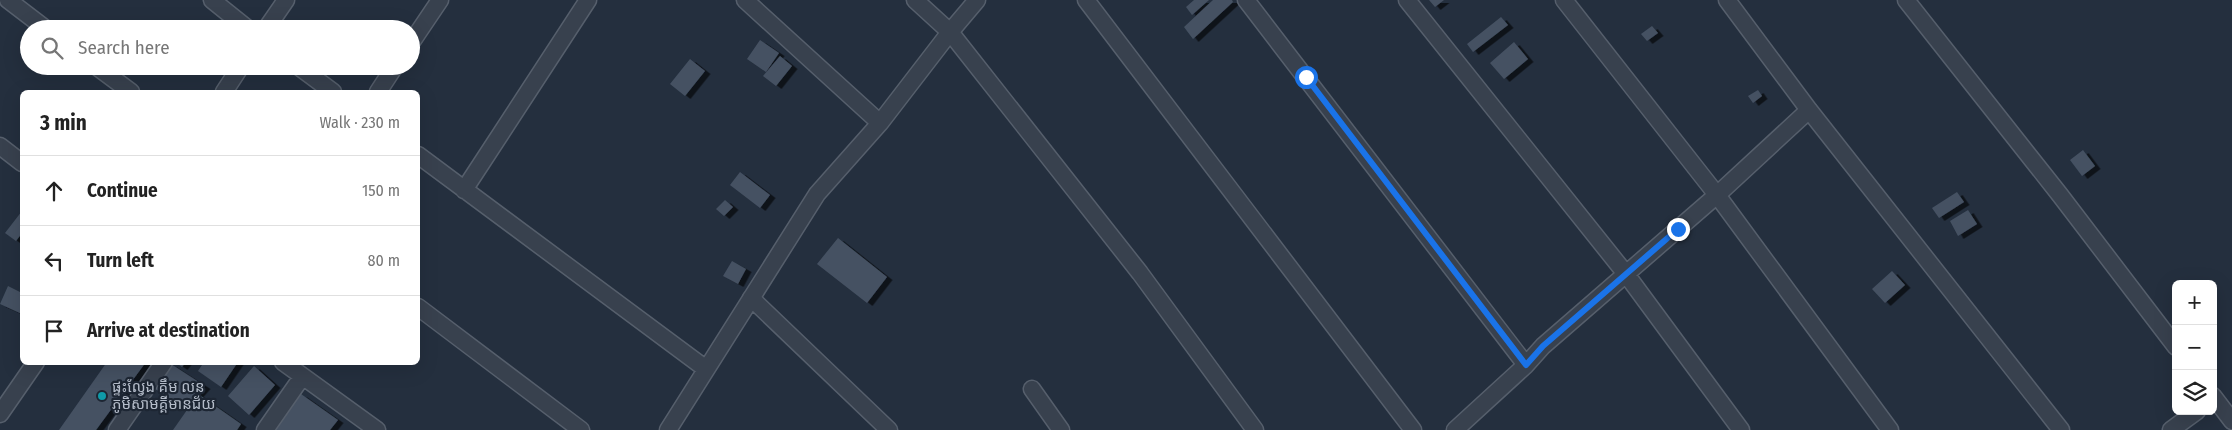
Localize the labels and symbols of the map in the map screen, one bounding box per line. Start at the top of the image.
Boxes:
route start [1295,66,1318,89]
route end [1667,218,1690,241]
place label: ផ្ទះល្វែង គឹម លន ភូមិសាមគ្គីមានជ័យ [112,378,216,413]
marker: ផ្ទះល្វែង គឹម លន ភូមិសាមគ្គីមានជ័យ [96,390,108,402]

